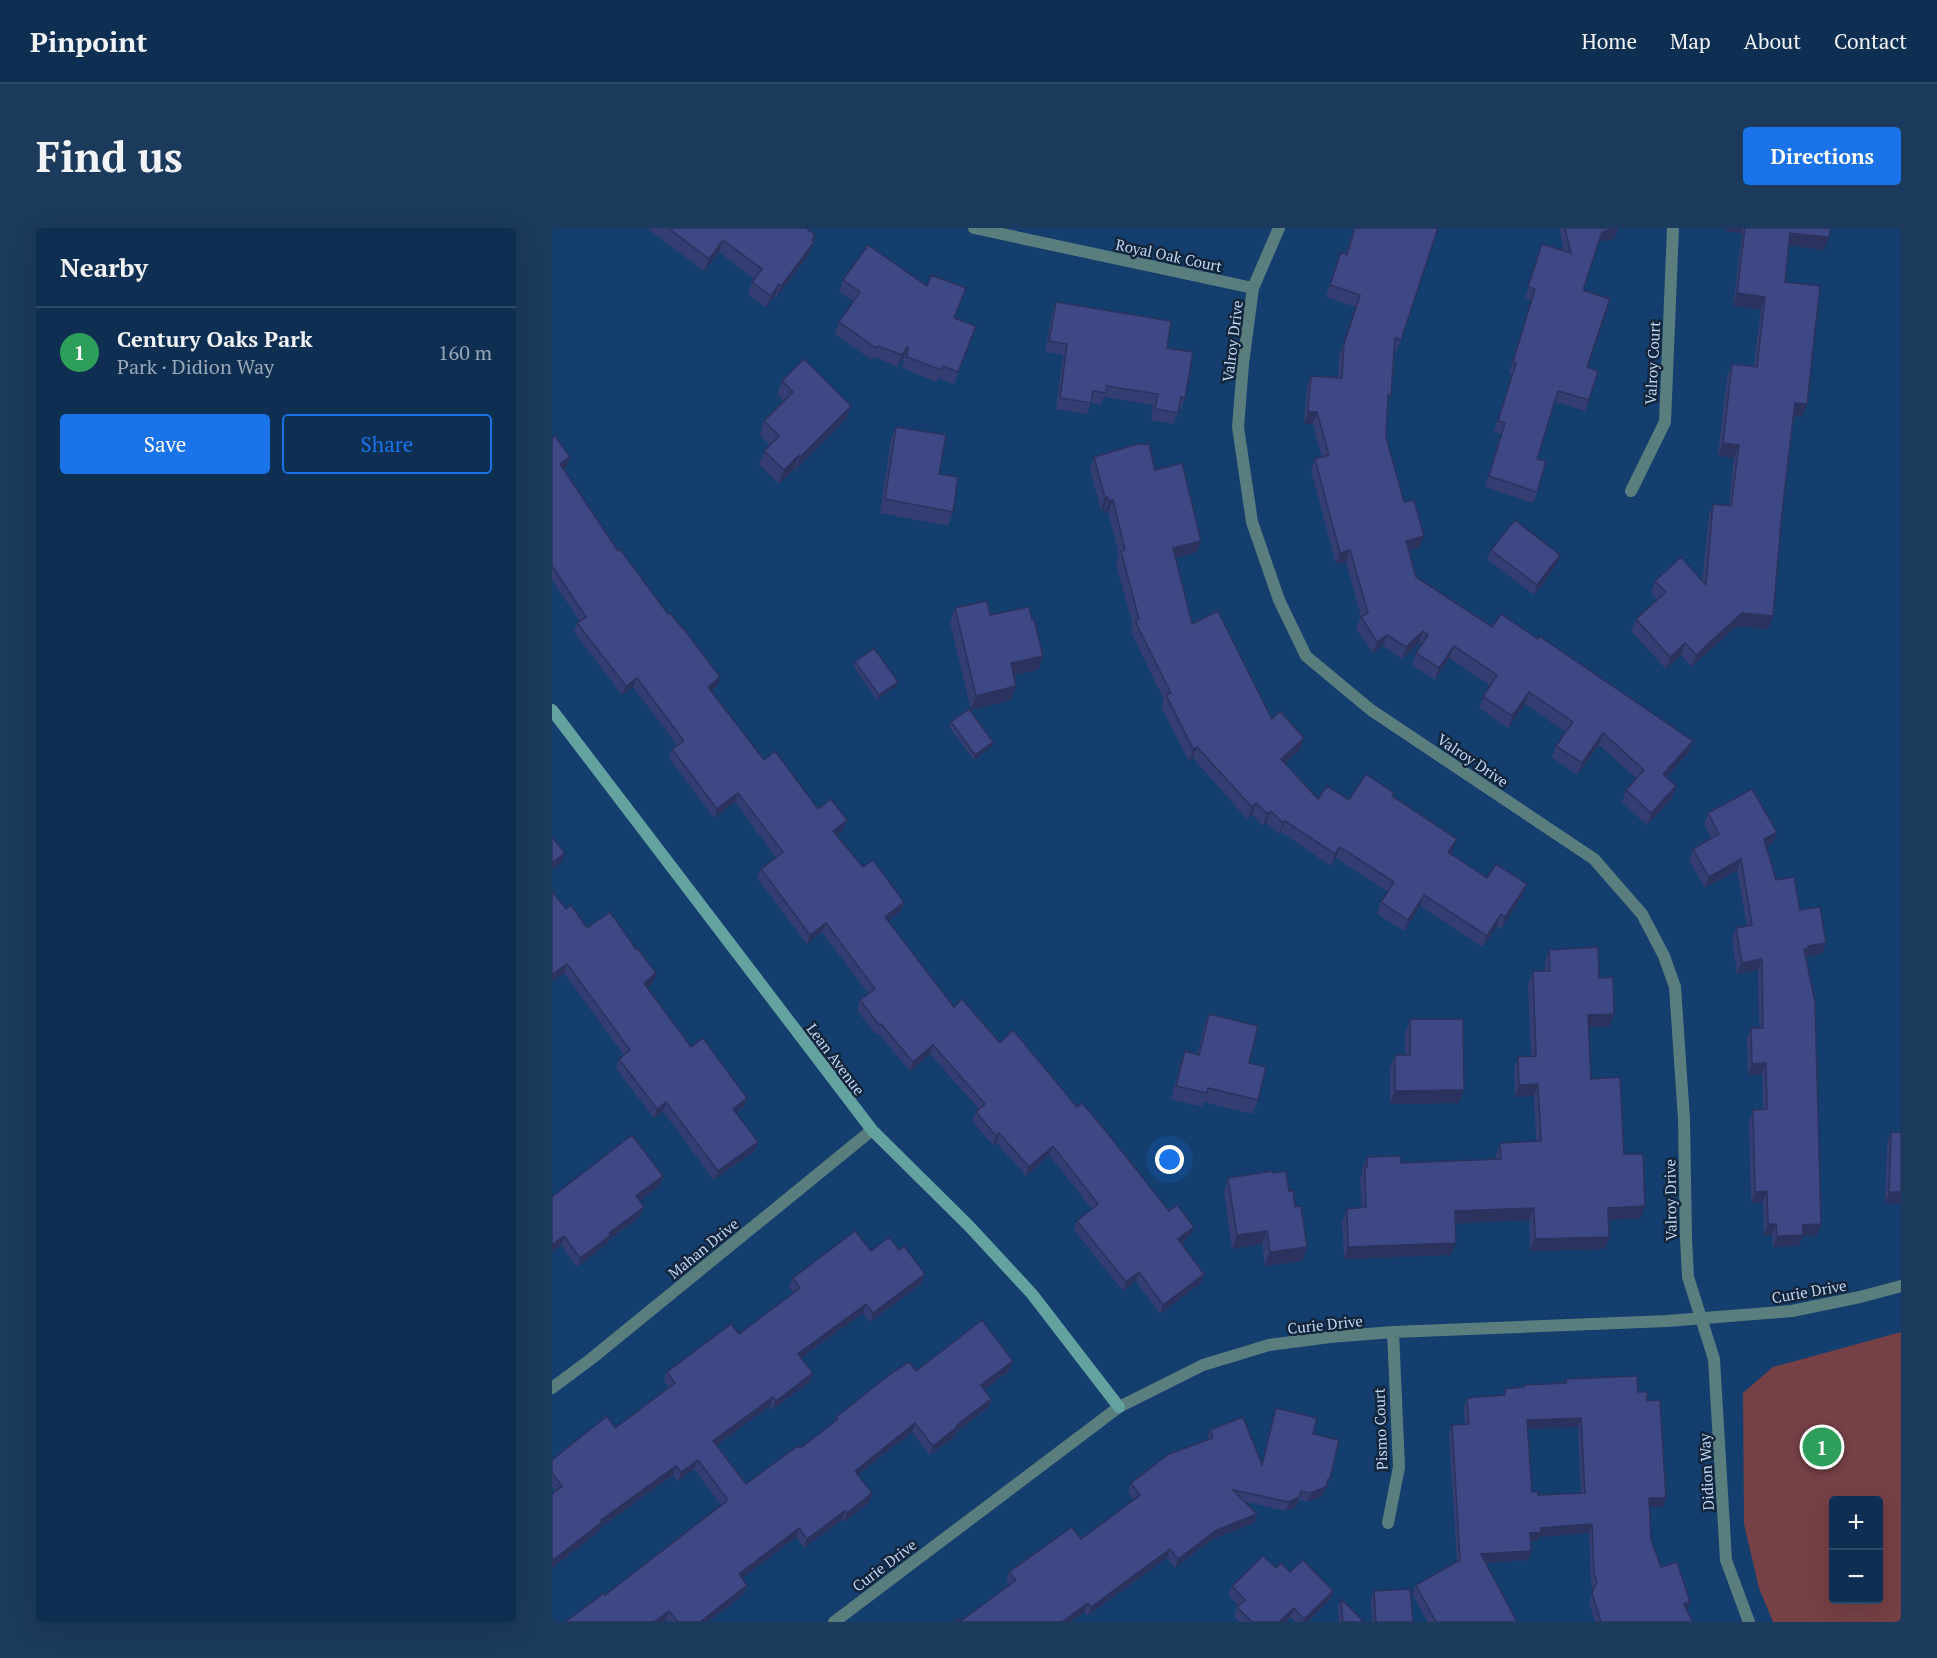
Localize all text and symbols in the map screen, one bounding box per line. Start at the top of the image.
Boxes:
text: Pinpoint [30,23,147,60]
text: Home [1581,27,1637,55]
text: Map [1670,27,1711,55]
text: About [1744,27,1801,55]
text: Contact [1834,27,1907,55]
button: Directions [1743,127,1901,185]
text: Find us [36,128,183,184]
street label: Royal Oak Court [1114,234,1224,276]
text: Nearby [60,250,148,284]
street label: Valroy Drive [1217,299,1247,383]
street label: Valroy Court [1640,320,1664,405]
text: Century Oaks Park [117,324,313,353]
text: 1 [74,339,85,366]
text: 160 m [438,339,492,366]
text: Park · Didion Way [117,353,274,380]
button: Save [60,414,270,474]
button: Share [282,414,492,474]
street label: Valroy Drive [1433,729,1513,791]
street label: Lean Avenue [803,1019,869,1099]
your location [1155,1145,1184,1174]
street label: Valroy Drive [1659,1159,1681,1241]
street label: Mahan Drive [664,1213,742,1283]
street label: Curie Drive [1770,1275,1848,1307]
street label: Curie Drive [1286,1310,1364,1338]
street label: Pismo Court [1369,1387,1391,1471]
pin: 1 [1802,1424,1842,1470]
street label: Didion Way [1694,1433,1718,1511]
map controls [1829,1496,1883,1604]
button: + [1829,1496,1883,1550]
street label: Curie Drive [848,1534,920,1596]
button: − [1829,1550,1883,1604]

